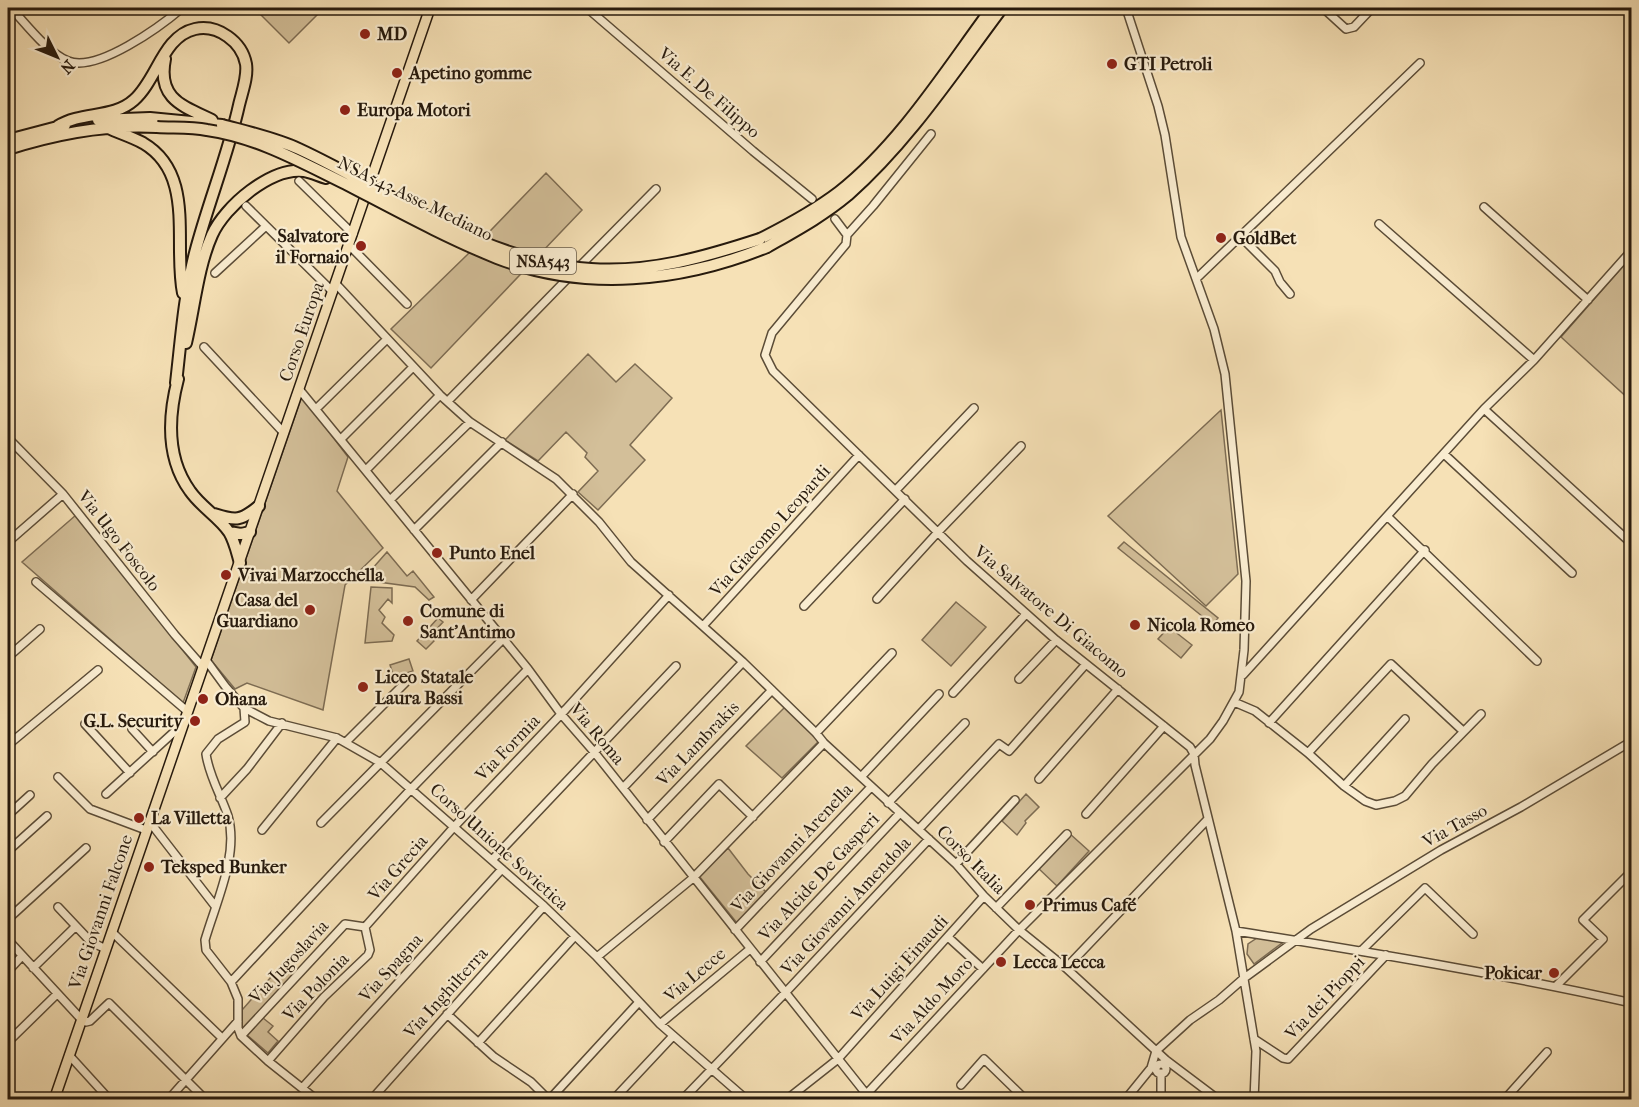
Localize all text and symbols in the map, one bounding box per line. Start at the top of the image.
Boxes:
place label: MD [376,24,407,45]
north arrow [27,27,87,87]
marker: MD [358,27,372,41]
street label: Via E. De Filippo [653,42,764,143]
place label: GTI Petroli [1124,54,1213,75]
text: N [56,56,79,78]
marker: GTI Petroli [1105,57,1119,71]
place label: Apetino gomme [408,63,532,84]
marker: Apetino gomme [390,66,404,80]
place label: Europa Motori [357,100,471,121]
marker: Europa Motori [338,103,352,117]
street label: NSA543 Asse Mediano [334,152,496,246]
place label: Salvatore il Fornaio [275,226,349,268]
place label: GoldBet [1233,228,1297,249]
marker: GoldBet [1214,231,1228,245]
marker: Salvatore il Fornaio [354,239,368,253]
road number: NSA543 [510,248,576,274]
street label: Corso Europa [275,279,329,385]
street label: Via Giacomo Leopardi [705,460,835,602]
street label: Via Ugo Foscolo [73,486,165,596]
street label: Via Salvatore Di Giacomo [969,541,1132,683]
place label: Punto Enel [449,543,536,564]
marker: Punto Enel [430,546,444,560]
place label: Vivai Marzocchella [237,565,384,586]
marker: Vivai Marzocchella [219,568,233,582]
place label: Casa del Guardiano [216,590,299,632]
place label: Comune di Sant'Antimo [420,601,515,643]
marker: Casa del Guardiano [303,603,317,617]
marker: Comune di Sant'Antimo [401,614,415,628]
place label: Nicola Romeo [1147,615,1255,636]
marker: Nicola Romeo [1128,618,1142,632]
place label: Liceo Statale Laura Bassi [375,667,473,709]
marker: Liceo Statale Laura Bassi [356,680,370,694]
place label: Ohana [215,689,267,710]
marker: Ohana [196,692,210,706]
street label: Via Lambrakis [652,697,744,792]
street label: Via Roma [564,698,629,770]
street label: Via Formia [471,710,545,786]
place label: G.L. Security [83,711,184,732]
marker: G.L. Security [188,714,202,728]
street label: Corso Unione Sovietica [425,779,573,915]
street label: Via Giovanni Arenella [726,779,858,918]
street label: Via Tasso [1418,800,1491,853]
place label: La Villetta [151,808,232,829]
street label: Via Alcide De Gasperi [754,808,884,946]
marker: La Villetta [132,811,146,825]
street label: Corso Italia [932,821,1010,899]
street label: Via Grecia [363,830,433,906]
street label: Via Giovanni Falcone [64,832,137,993]
street label: Via Giovanni Amendola [776,832,916,980]
place label: Teksped Bunker [160,857,287,878]
marker: Teksped Bunker [142,860,156,874]
place label: Primus Café [1042,895,1136,916]
marker: Primus Café [1023,898,1037,912]
street label: Via Luigi Einaudi [847,910,953,1026]
street label: Via Jugoslavia [244,915,334,1009]
street label: Via Spagna [354,929,428,1007]
street label: Via Inghilterra [399,943,493,1044]
street label: Via Lecce [659,943,730,1007]
street label: Via Polonia [278,948,354,1026]
street label: Via dei Pioppi [1280,951,1370,1045]
place label: Lecca Lecca [1013,952,1106,973]
street label: Via Aldo Moro [886,953,977,1049]
marker: Lecca Lecca [994,955,1008,969]
place label: Pokicar [1484,963,1542,984]
marker: Pokicar [1547,966,1561,980]

